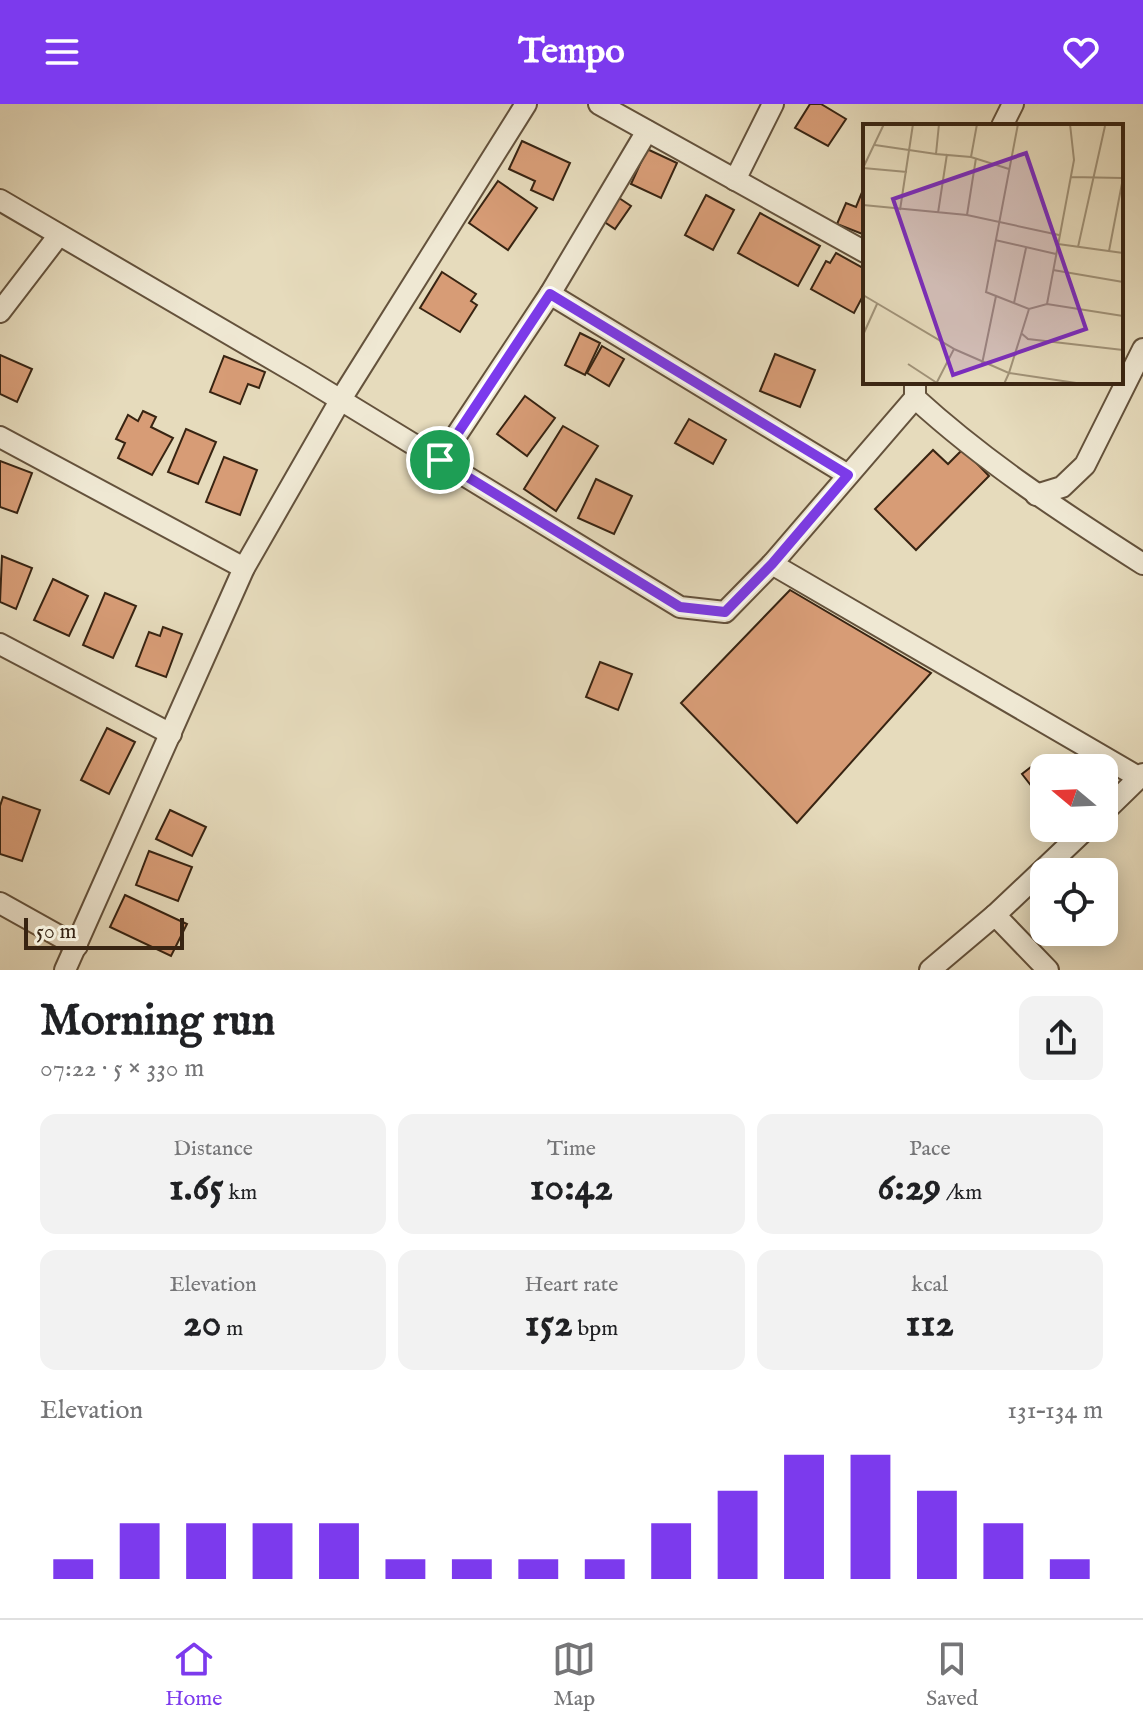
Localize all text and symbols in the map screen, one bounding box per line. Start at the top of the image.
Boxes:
text: Tempo [518,29,625,75]
icon: menu [40,30,84,74]
icon: heart [1059,30,1103,74]
inset map [863,124,1123,384]
pin [406,426,474,494]
icon: arrive [418,438,462,482]
north arrow [1030,754,1118,842]
map controls [1030,754,1118,946]
button: locate [1030,858,1118,946]
scale bar [24,914,184,950]
text: 50 m [36,918,77,946]
text: Morning run [40,994,275,1050]
button: share [1019,996,1103,1080]
text: 07:22 · 5 × 330 m [40,1052,204,1085]
text: Distance [173,1135,253,1163]
text: Time [547,1135,596,1163]
text: Pace [909,1135,951,1163]
text: 1.65 [169,1163,224,1214]
text: 10:42 [530,1163,613,1214]
text: 6:29 [877,1163,941,1214]
text: km [224,1179,257,1207]
text: /km [941,1179,982,1207]
text: Elevation [170,1271,257,1299]
text: Heart rate [525,1271,618,1299]
text: kcal [911,1271,948,1299]
text: 20 [183,1299,221,1350]
text: 152 [525,1299,573,1350]
text: 112 [906,1299,954,1350]
text: m [221,1315,243,1343]
text: bpm [573,1315,618,1343]
text: Elevation [40,1394,143,1427]
text: 131–134 m [1007,1394,1103,1427]
tab: Home [165,1637,222,1713]
tab: Map [552,1637,596,1713]
tab: Saved [926,1637,978,1713]

